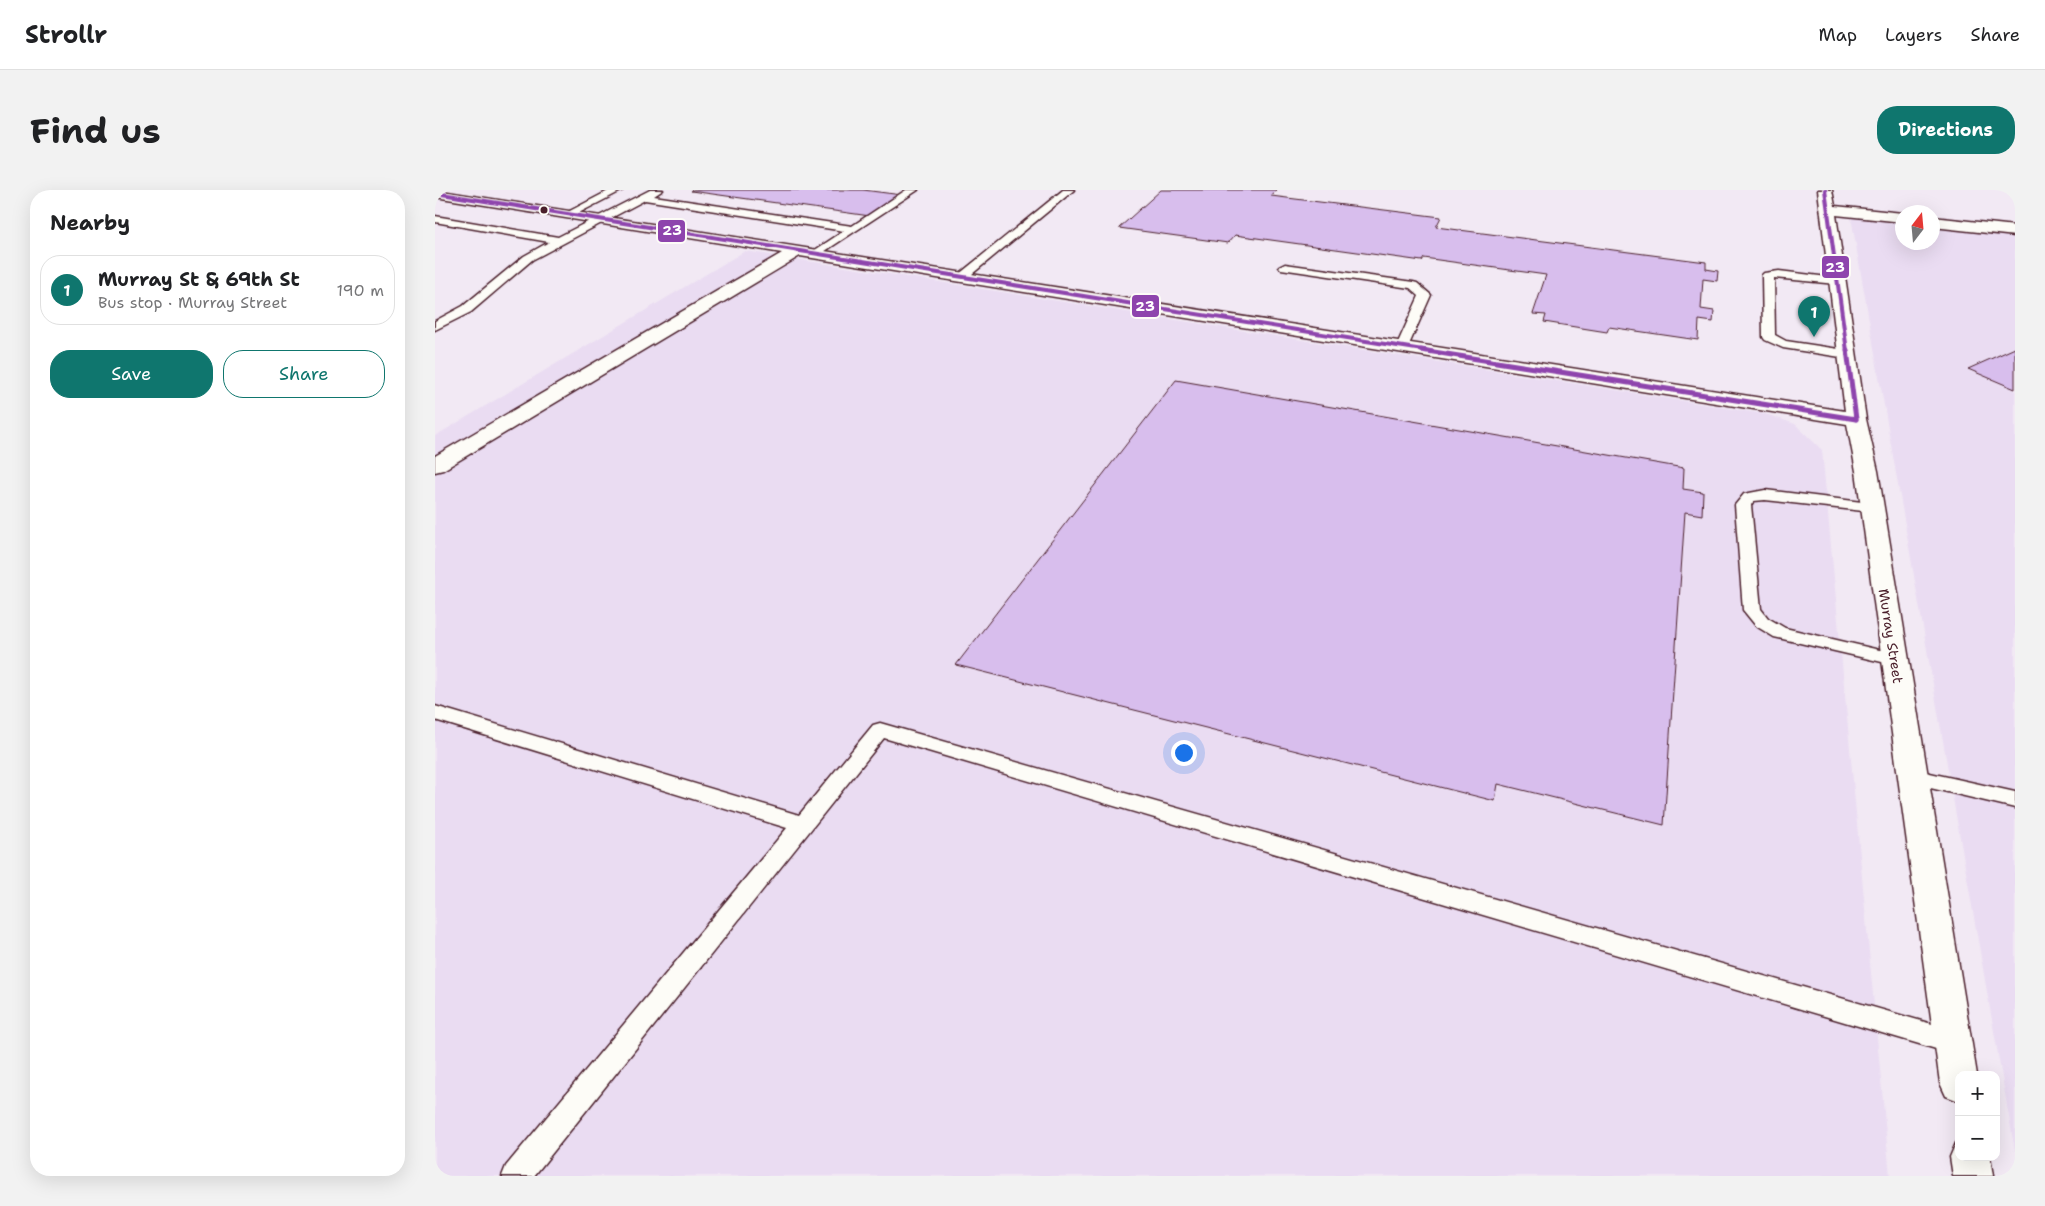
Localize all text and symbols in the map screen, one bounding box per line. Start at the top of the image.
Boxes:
text: Strollr [25,19,107,51]
text: Map [1819,23,1857,47]
text: Layers [1885,23,1942,47]
text: Share [1970,23,2020,47]
button: Directions [1877,106,2015,154]
text: Find us [30,107,161,154]
unlabelled marker [539,205,549,215]
north arrow [1895,205,1940,250]
text: Nearby [50,209,130,237]
line badge: 23 [657,219,686,243]
text: 23 [662,221,682,239]
line badge: 23 [1821,255,1850,279]
text: 23 [1825,258,1845,276]
text: Murray St & 69th St [98,267,300,292]
text: 1 [63,280,71,301]
text: 190 m [337,280,384,301]
text: Bus stop · Murray Street [98,292,287,313]
line badge: 23 [1131,294,1160,318]
pin: 1 [1798,296,1830,337]
text: 23 [1135,297,1155,315]
button: Save [50,350,213,398]
button: Share [223,350,385,398]
street label: Murray Street [1875,587,1907,685]
your location [1171,740,1197,766]
map controls [1955,1071,2000,1161]
button: + [1955,1071,2000,1116]
button: − [1955,1116,2000,1161]

